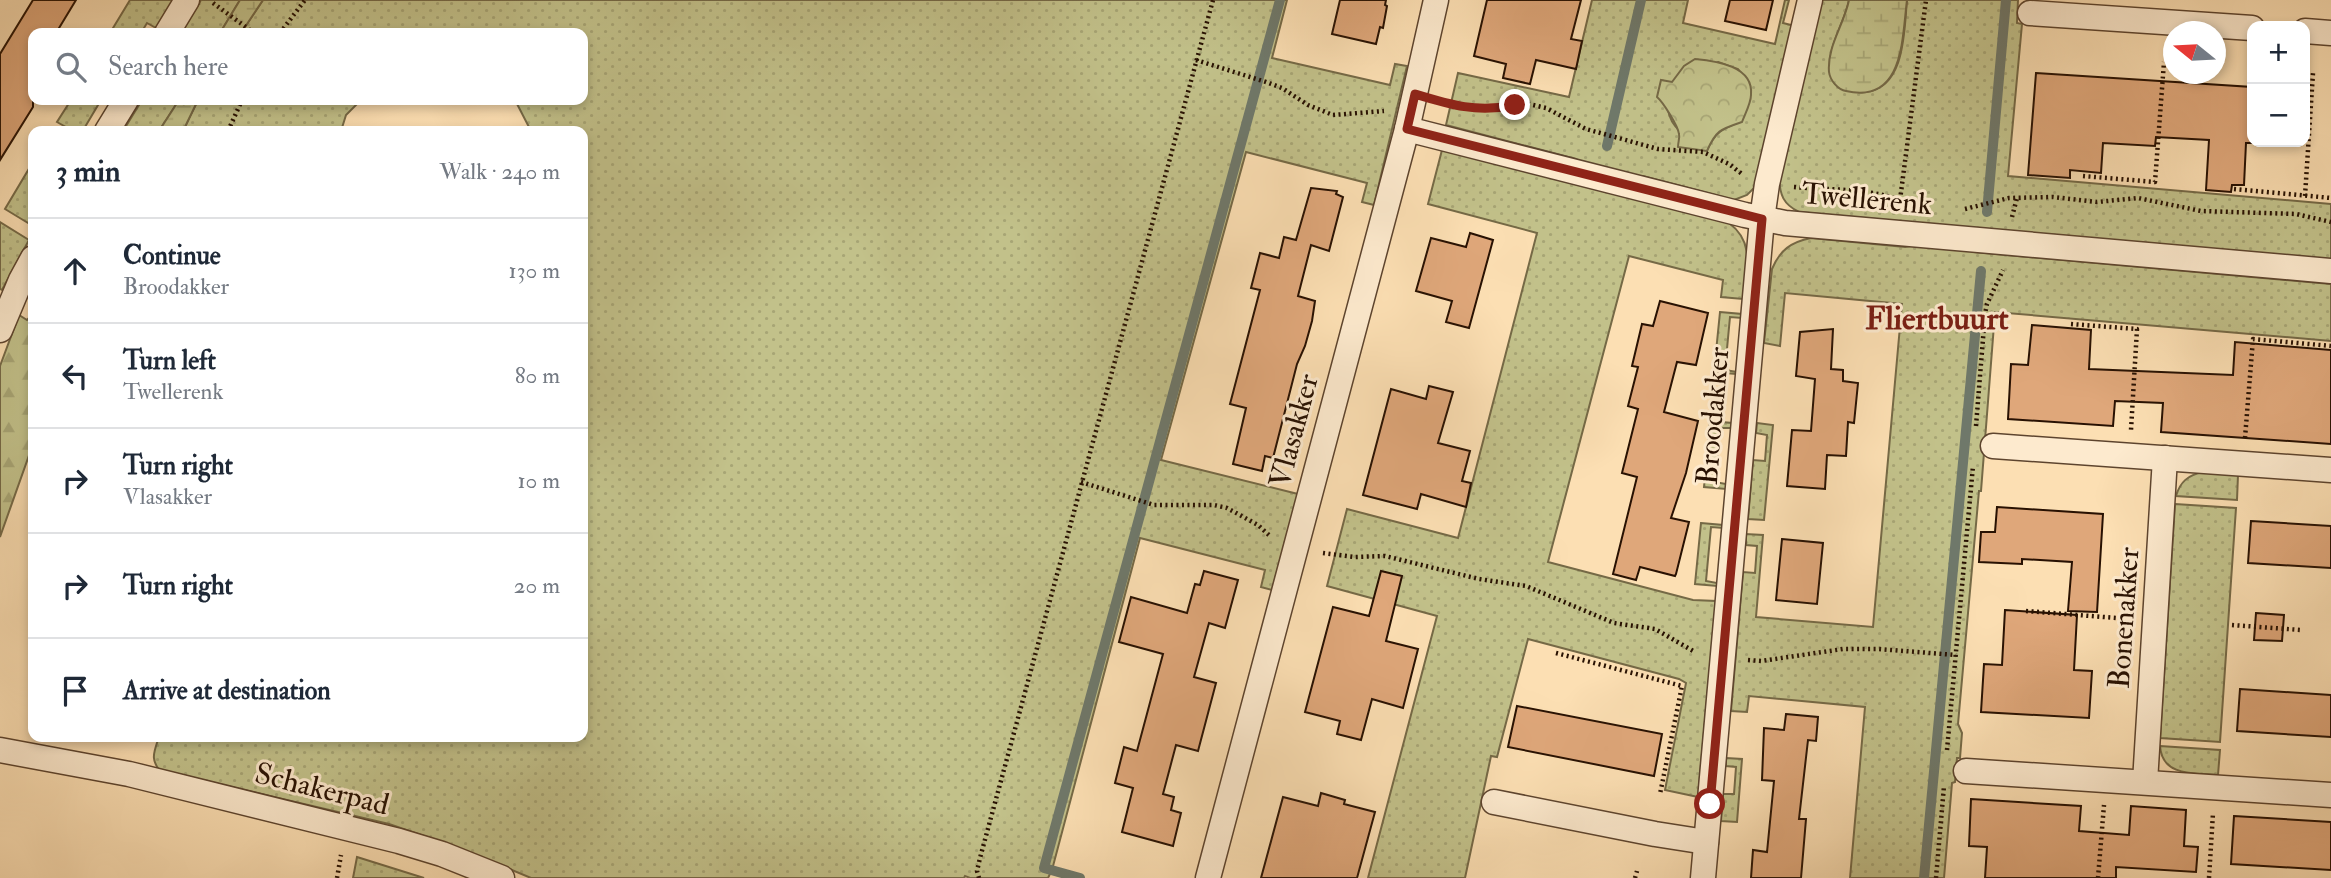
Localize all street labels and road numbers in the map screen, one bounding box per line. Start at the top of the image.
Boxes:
street label: Twellerenk [1800,175,1934,223]
street label: Broodakker [1689,345,1737,487]
street label: Vlasakker [1261,370,1327,492]
street label: Bonenakker [2101,546,2147,690]
street label: Schakerpad [251,755,393,824]

